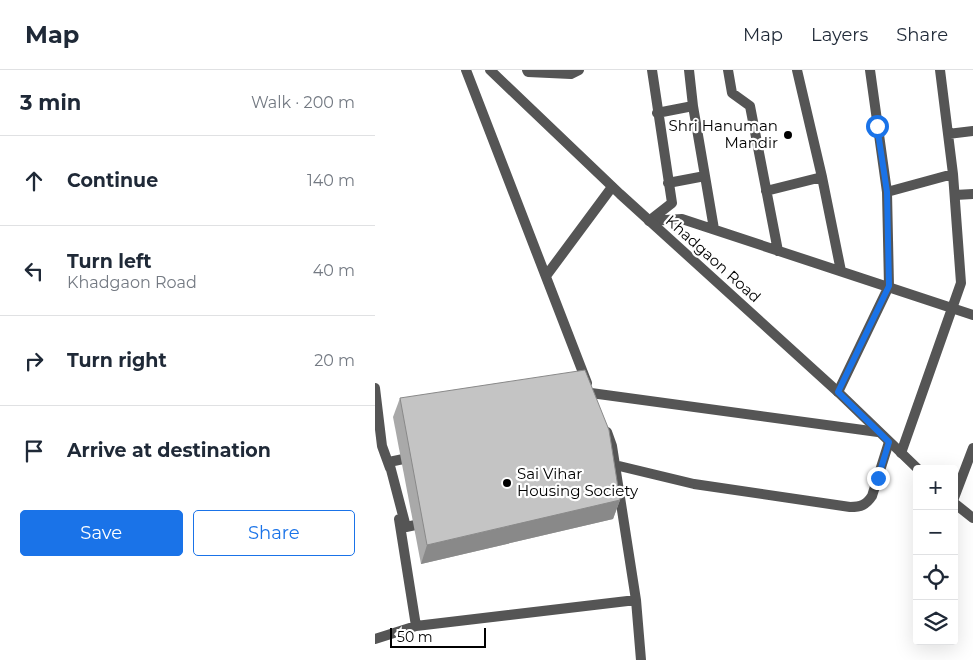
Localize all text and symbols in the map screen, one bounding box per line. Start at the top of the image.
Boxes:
text: Map [25,20,79,49]
text: Map [743,24,783,46]
text: Layers [811,24,868,46]
text: Share [896,24,948,46]
text: 3 min [20,90,81,115]
text: Walk · 200 m [251,93,355,112]
route start [866,115,889,138]
place label: Shri Hanuman Mandir [669,116,778,152]
marker: Shri Hanuman Mandir [782,129,794,141]
icon: ahead [20,167,48,195]
text: Continue [67,169,158,192]
text: 140 m [307,171,355,190]
street label: Khadgaon Road [662,211,765,306]
text: Turn left [67,250,152,273]
icon: left [20,257,48,285]
text: 40 m [313,261,355,280]
text: Khadgaon Road [67,273,197,292]
icon: right [20,347,48,375]
text: Turn right [67,349,167,372]
text: 20 m [314,351,355,370]
icon: arrive [20,437,48,465]
text: Arrive at destination [67,439,271,462]
place label: Sai Vihar Housing Society [517,464,639,500]
map controls [913,465,958,645]
button: + [913,465,958,510]
route end [867,467,890,490]
marker: Sai Vihar Housing Society [501,477,513,489]
button: Save [20,510,183,556]
button: Share [193,510,355,556]
button: − [913,510,958,555]
button: locate [913,555,958,600]
button: layers [913,600,958,645]
scale bar [390,625,486,648]
text: 50 m [397,628,433,646]

